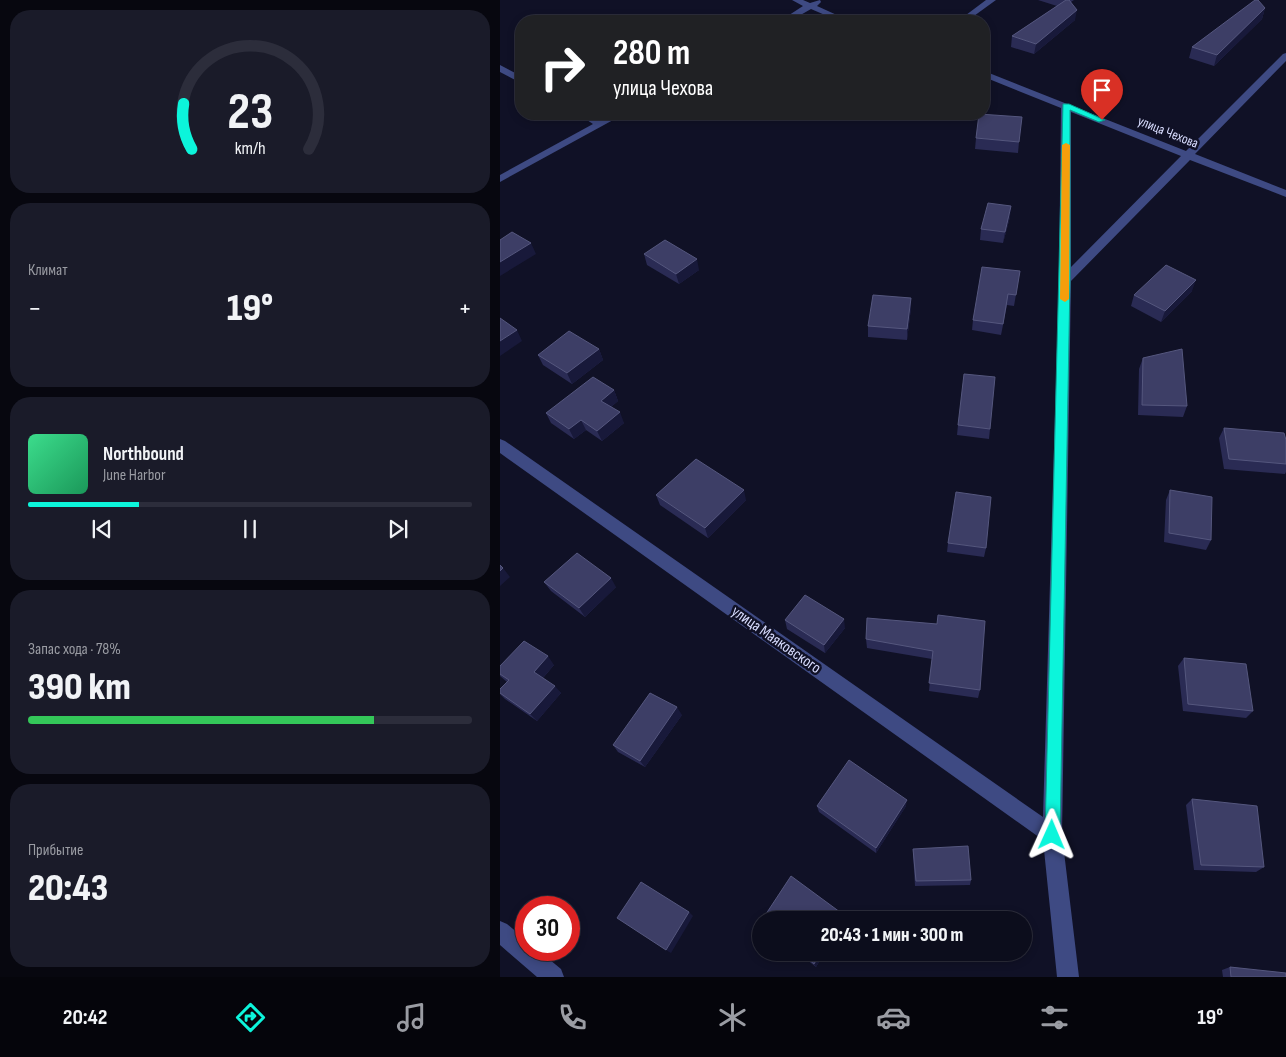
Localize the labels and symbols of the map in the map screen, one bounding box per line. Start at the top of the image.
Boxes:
pin [1081,69,1123,120]
street label: улица Чехова [1135,112,1201,152]
street label: улица Маяковского [728,602,824,678]
position arrow [1025,808,1077,860]
speed limit sign: 30 [515,896,580,961]

